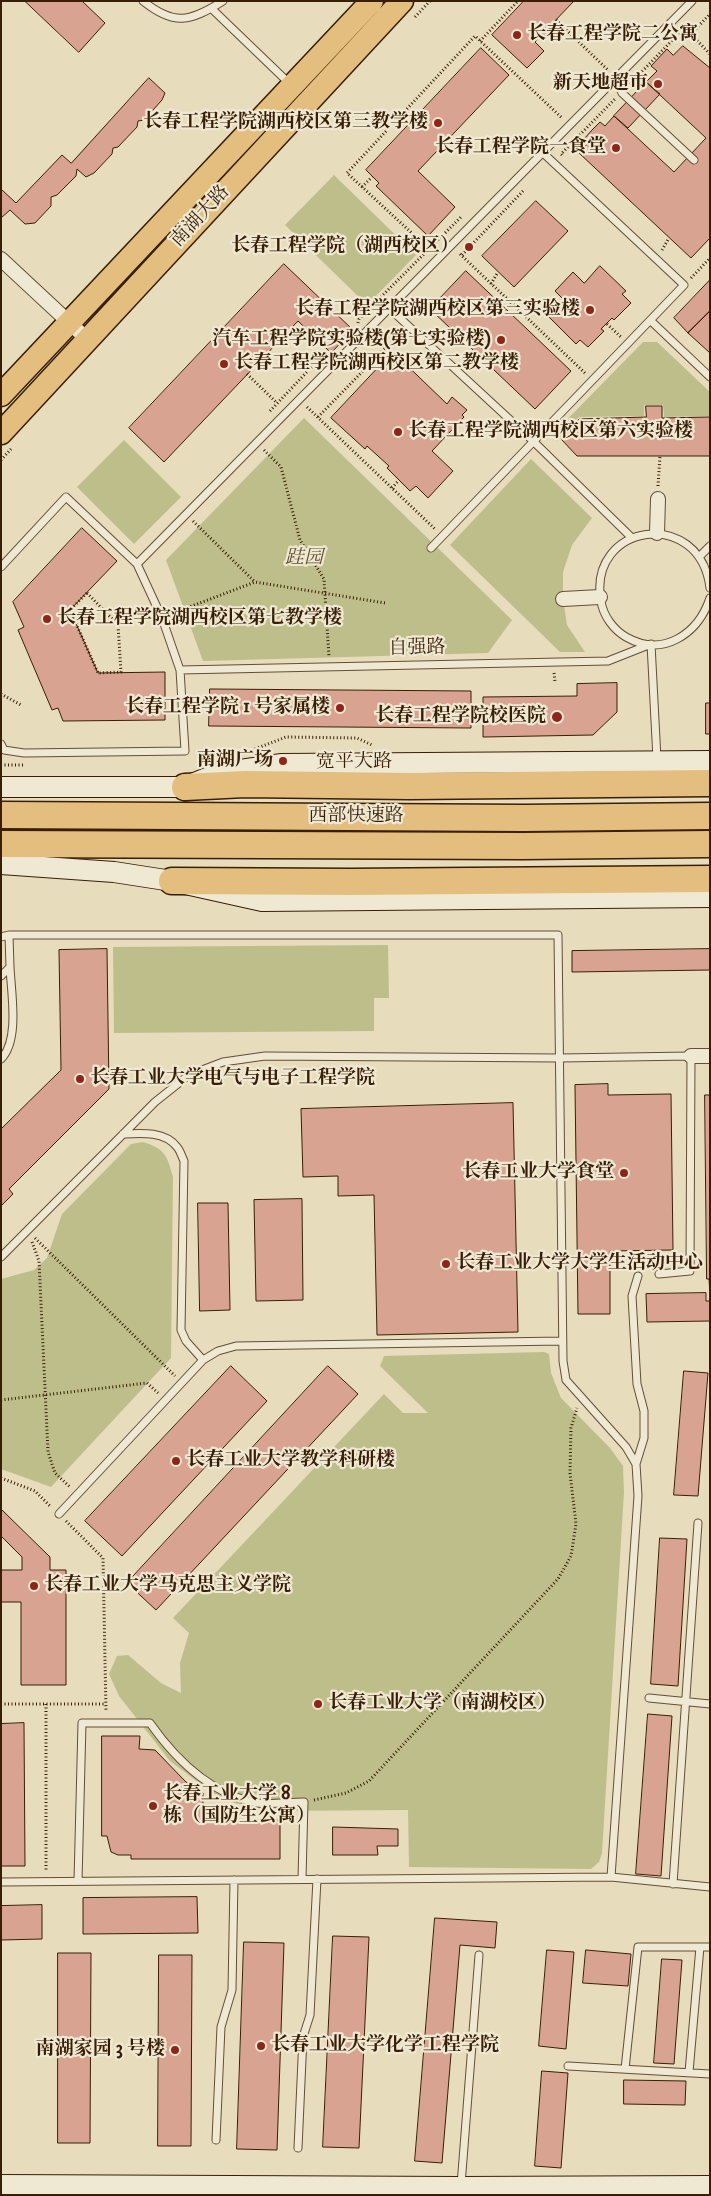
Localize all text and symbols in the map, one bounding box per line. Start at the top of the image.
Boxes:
place label: 长春工程学院二公寓 [527,24,698,46]
marker: 长春工程学院二公寓 [511,29,523,41]
place label: 新天地超市 [553,73,648,95]
marker: 新天地超市 [652,78,664,90]
place label: 长春工程学院湖西校区第三教学楼 [143,112,428,134]
marker: 长春工程学院湖西校区第三教学楼 [432,117,444,129]
place label: 长春工程学院一食堂 [435,137,606,159]
marker: 长春工程学院一食堂 [610,142,622,154]
street label: 南湖大路 [167,181,235,253]
place label: 长春工程学院（湖西校区） [231,236,459,258]
marker: 长春工程学院（湖西校区） [463,241,475,253]
place label: 长春工程学院湖西校区第三实验楼 [295,299,580,321]
marker: 长春工程学院湖西校区第三实验楼 [584,304,596,316]
place label: 汽车工程学院实验楼(第七实验楼) [212,329,491,351]
marker: 汽车工程学院实验楼(第七实验楼) [495,334,507,346]
place label: 长春工程学院湖西校区第二教学楼 [234,353,519,375]
marker: 长春工程学院湖西校区第二教学楼 [218,358,230,370]
place label: 长春工程学院湖西校区第六实验楼 [408,421,693,443]
marker: 长春工程学院湖西校区第六实验楼 [392,426,404,438]
park label: 跬园 [285,548,323,570]
place label: 长春工程学院湖西校区第七教学楼 [57,608,342,630]
marker: 长春工程学院湖西校区第七教学楼 [41,613,53,625]
street label: 自强路 [388,637,446,661]
place label: 长春工程学院 1 号家属楼 [125,697,330,719]
marker: 长春工程学院 1 号家属楼 [334,702,346,714]
place label: 长春工程学院校医院 [375,706,546,728]
marker: 长春工程学院校医院 [550,710,564,724]
place label: 南湖广场 [197,750,273,772]
street label: 宽平大路 [316,752,392,774]
marker: 南湖广场 [277,755,289,767]
street label: 西部快速路 [309,806,403,828]
place label: 长春工业大学电气与电子工程学院 [90,1068,375,1090]
marker: 长春工业大学电气与电子工程学院 [74,1073,86,1085]
place label: 长春工业大学食堂 [462,1162,614,1184]
marker: 长春工业大学食堂 [618,1167,630,1179]
place label: 长春工业大学大学生活动中心 [456,1253,703,1275]
marker: 长春工业大学大学生活动中心 [440,1258,452,1270]
place label: 长春工业大学教学科研楼 [186,1450,395,1472]
marker: 长春工业大学教学科研楼 [170,1455,182,1467]
place label: 长春工业大学马克思主义学院 [44,1575,291,1597]
marker: 长春工业大学马克思主义学院 [28,1580,40,1592]
place label: 长春工业大学（南湖校区） [328,1693,556,1715]
marker: 长春工业大学（南湖校区） [312,1698,324,1710]
place label: 长春工业大学 8 栋（国防生公寓） [163,1784,315,1828]
marker: 长春工业大学 8 栋（国防生公寓） [147,1800,159,1812]
place label: 长春工业大学化学工程学院 [271,2035,499,2057]
place label: 南湖家园 3 号楼 [36,2039,165,2061]
marker: 长春工业大学化学工程学院 [255,2040,267,2052]
marker: 南湖家园 3 号楼 [169,2044,181,2056]

